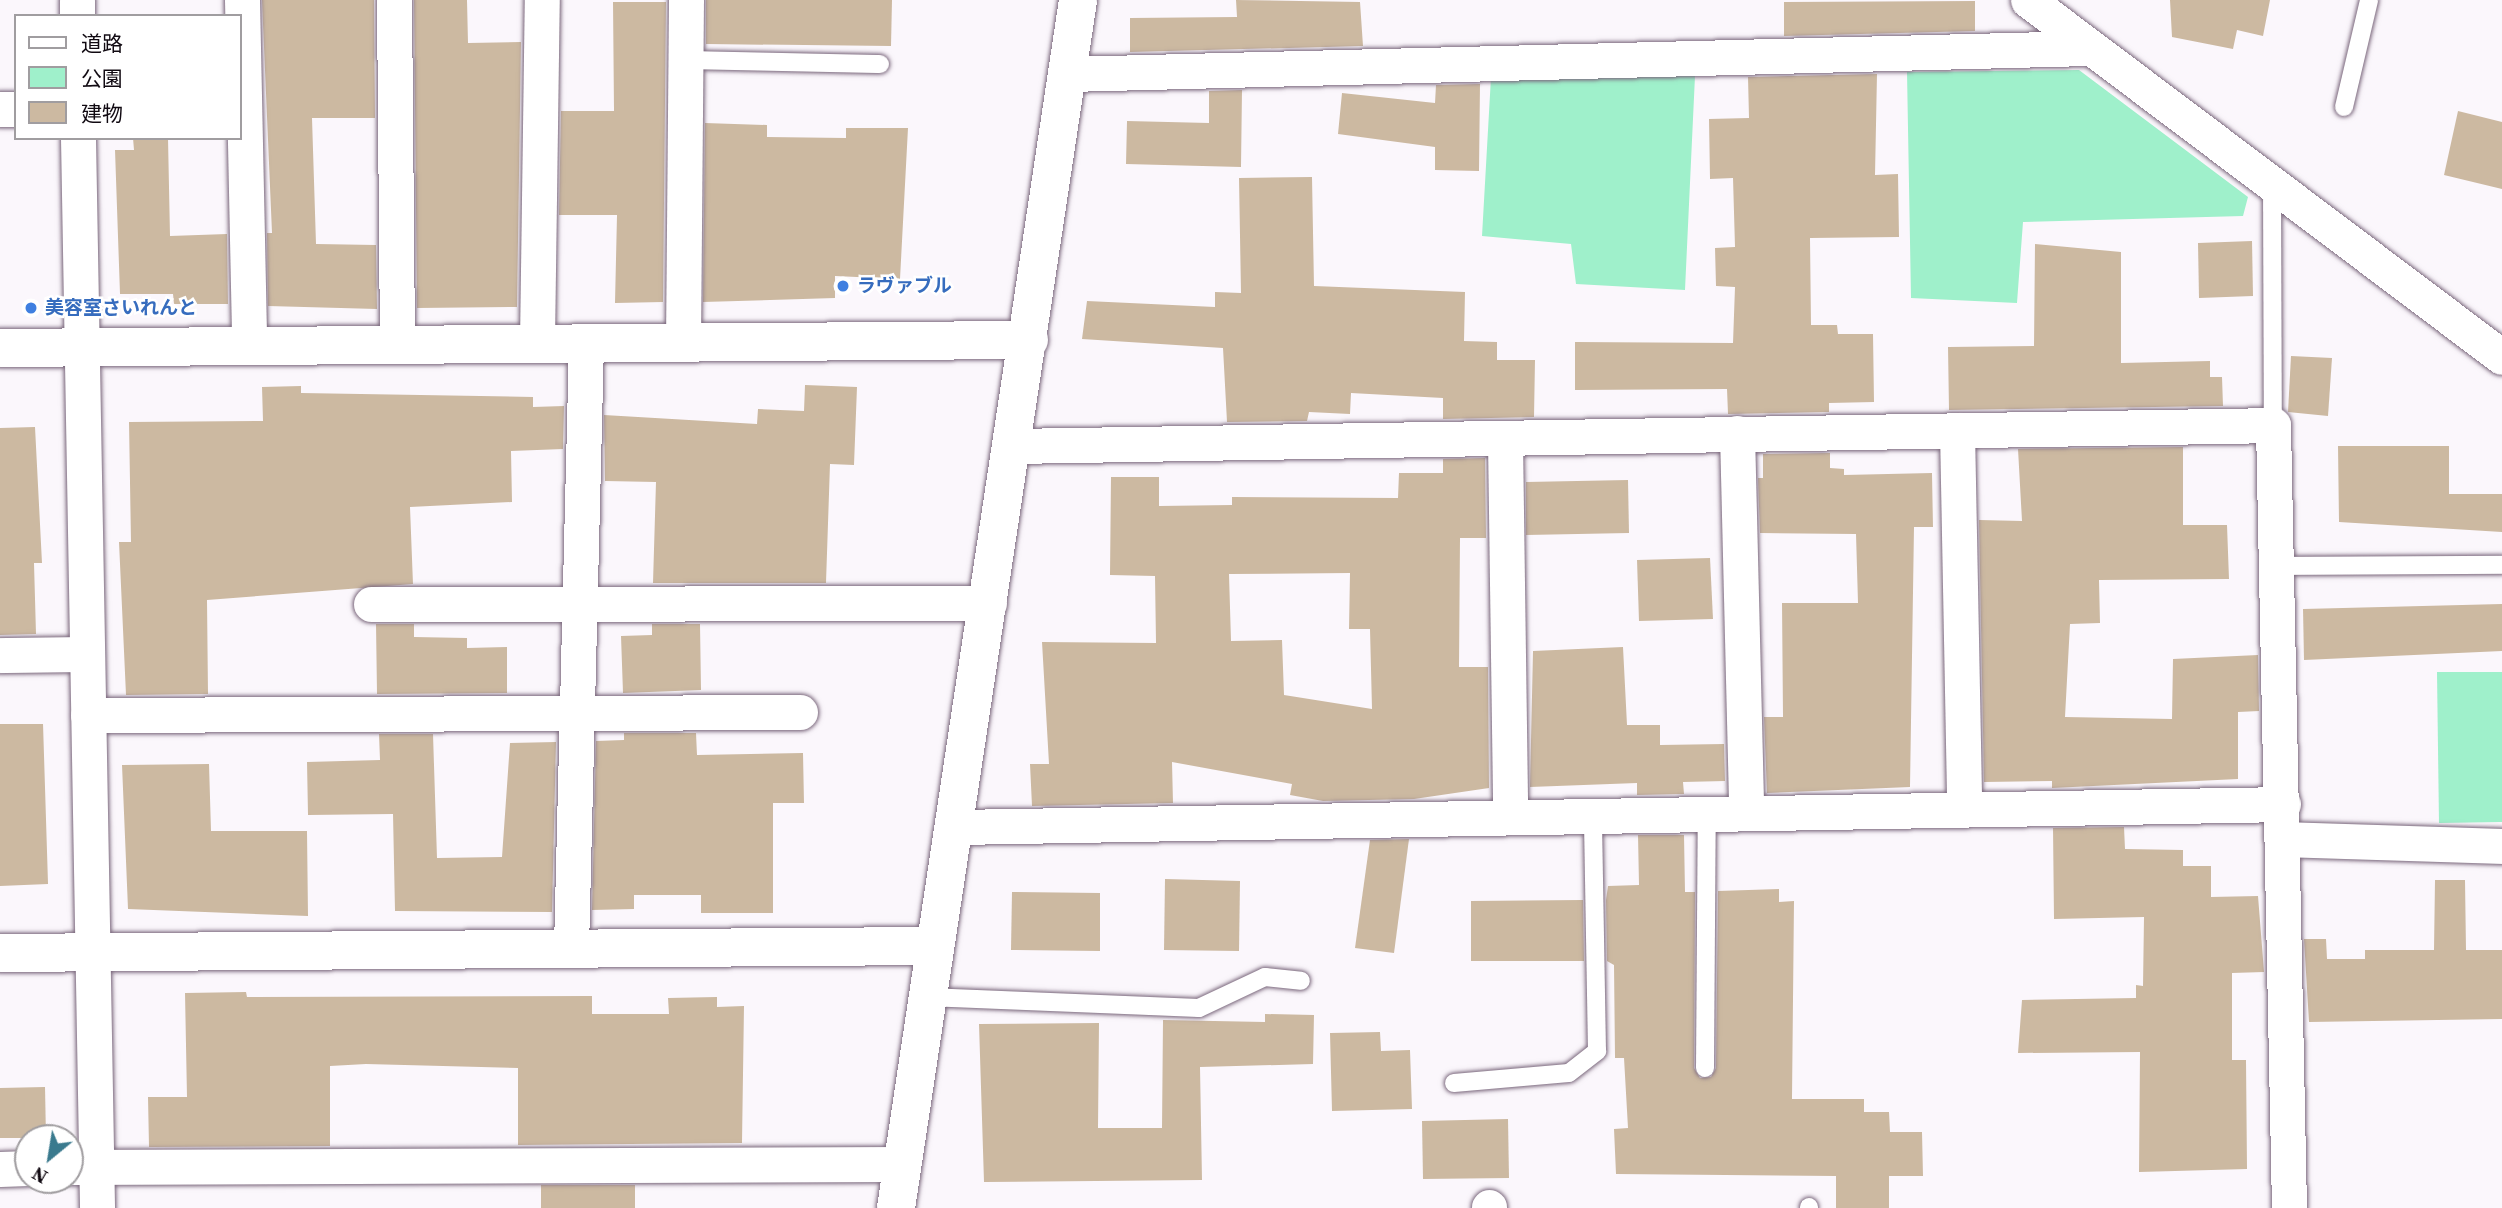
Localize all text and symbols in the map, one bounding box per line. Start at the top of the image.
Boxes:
legend [14,14,242,140]
text: 道路 [81,29,123,58]
text: 公園 [81,64,123,93]
text: 建物 [81,99,123,128]
place label: ラヴァブル [857,275,952,297]
marker: ラヴァブル [835,278,851,294]
place label: 美容室さいれんと [45,297,197,319]
marker: 美容室さいれんと [23,300,39,316]
north arrow [14,1124,84,1194]
text: N [27,1161,52,1190]

